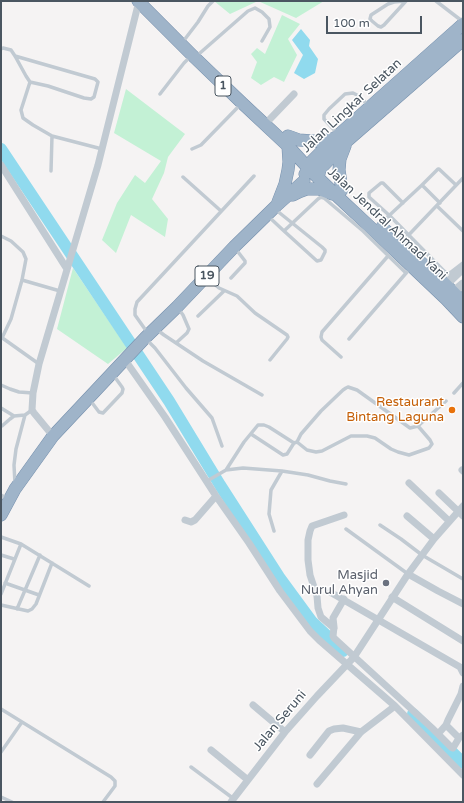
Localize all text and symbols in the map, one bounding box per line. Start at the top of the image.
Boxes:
scale bar [328,8,424,34]
text: 100 m [333,16,370,30]
street label: Jalan Lingkar Selatan [299,56,405,156]
road number: 1 [215,76,231,96]
street label: Jalan Jendral Ahmad Yani [324,165,450,283]
road number: 19 [195,266,219,286]
place label: Restaurant Bintang Laguna [346,395,444,426]
marker: Restaurant Bintang Laguna [447,405,457,415]
place label: Masjid Nurul Ahyan [301,568,378,599]
marker: Masjid Nurul Ahyan [381,578,391,588]
street label: Jalan Seruni [250,687,310,755]

